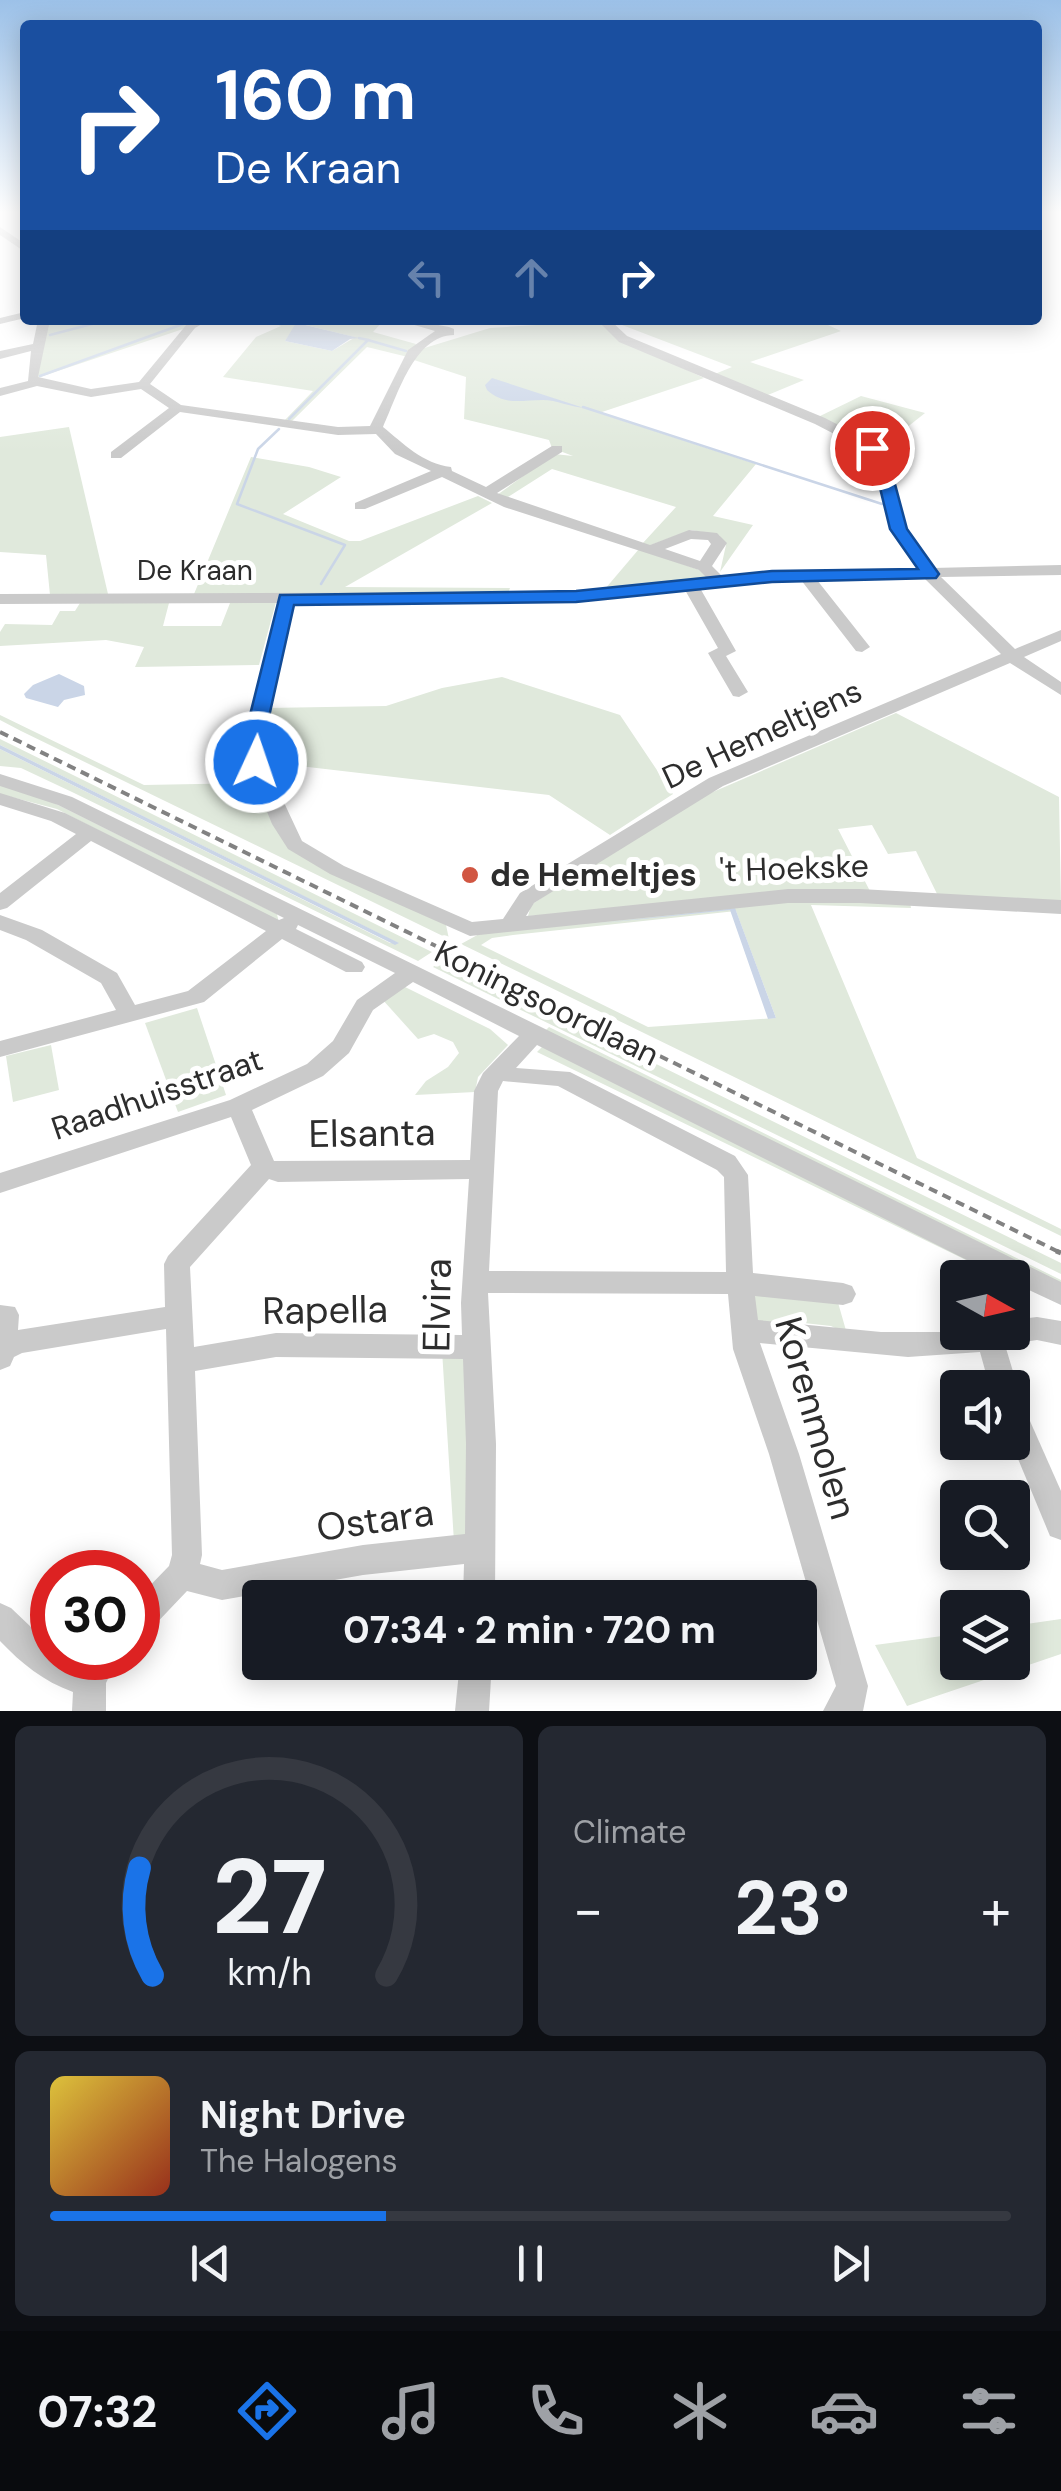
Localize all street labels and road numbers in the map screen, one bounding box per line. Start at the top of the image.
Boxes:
street label: De Kraan [137,552,253,589]
street label: De Hemeltjens [655,669,869,799]
street label: 't Hoekske [719,844,869,892]
street label: Koningsoordlaan [428,931,666,1075]
street label: Raadhuisstraat [46,1038,268,1150]
street label: Elsanta [308,1107,436,1159]
street label: Elvira [411,1258,463,1352]
street label: Rapella [262,1284,388,1336]
street label: Korenmolen [763,1311,869,1525]
street label: Ostara [313,1487,437,1553]

